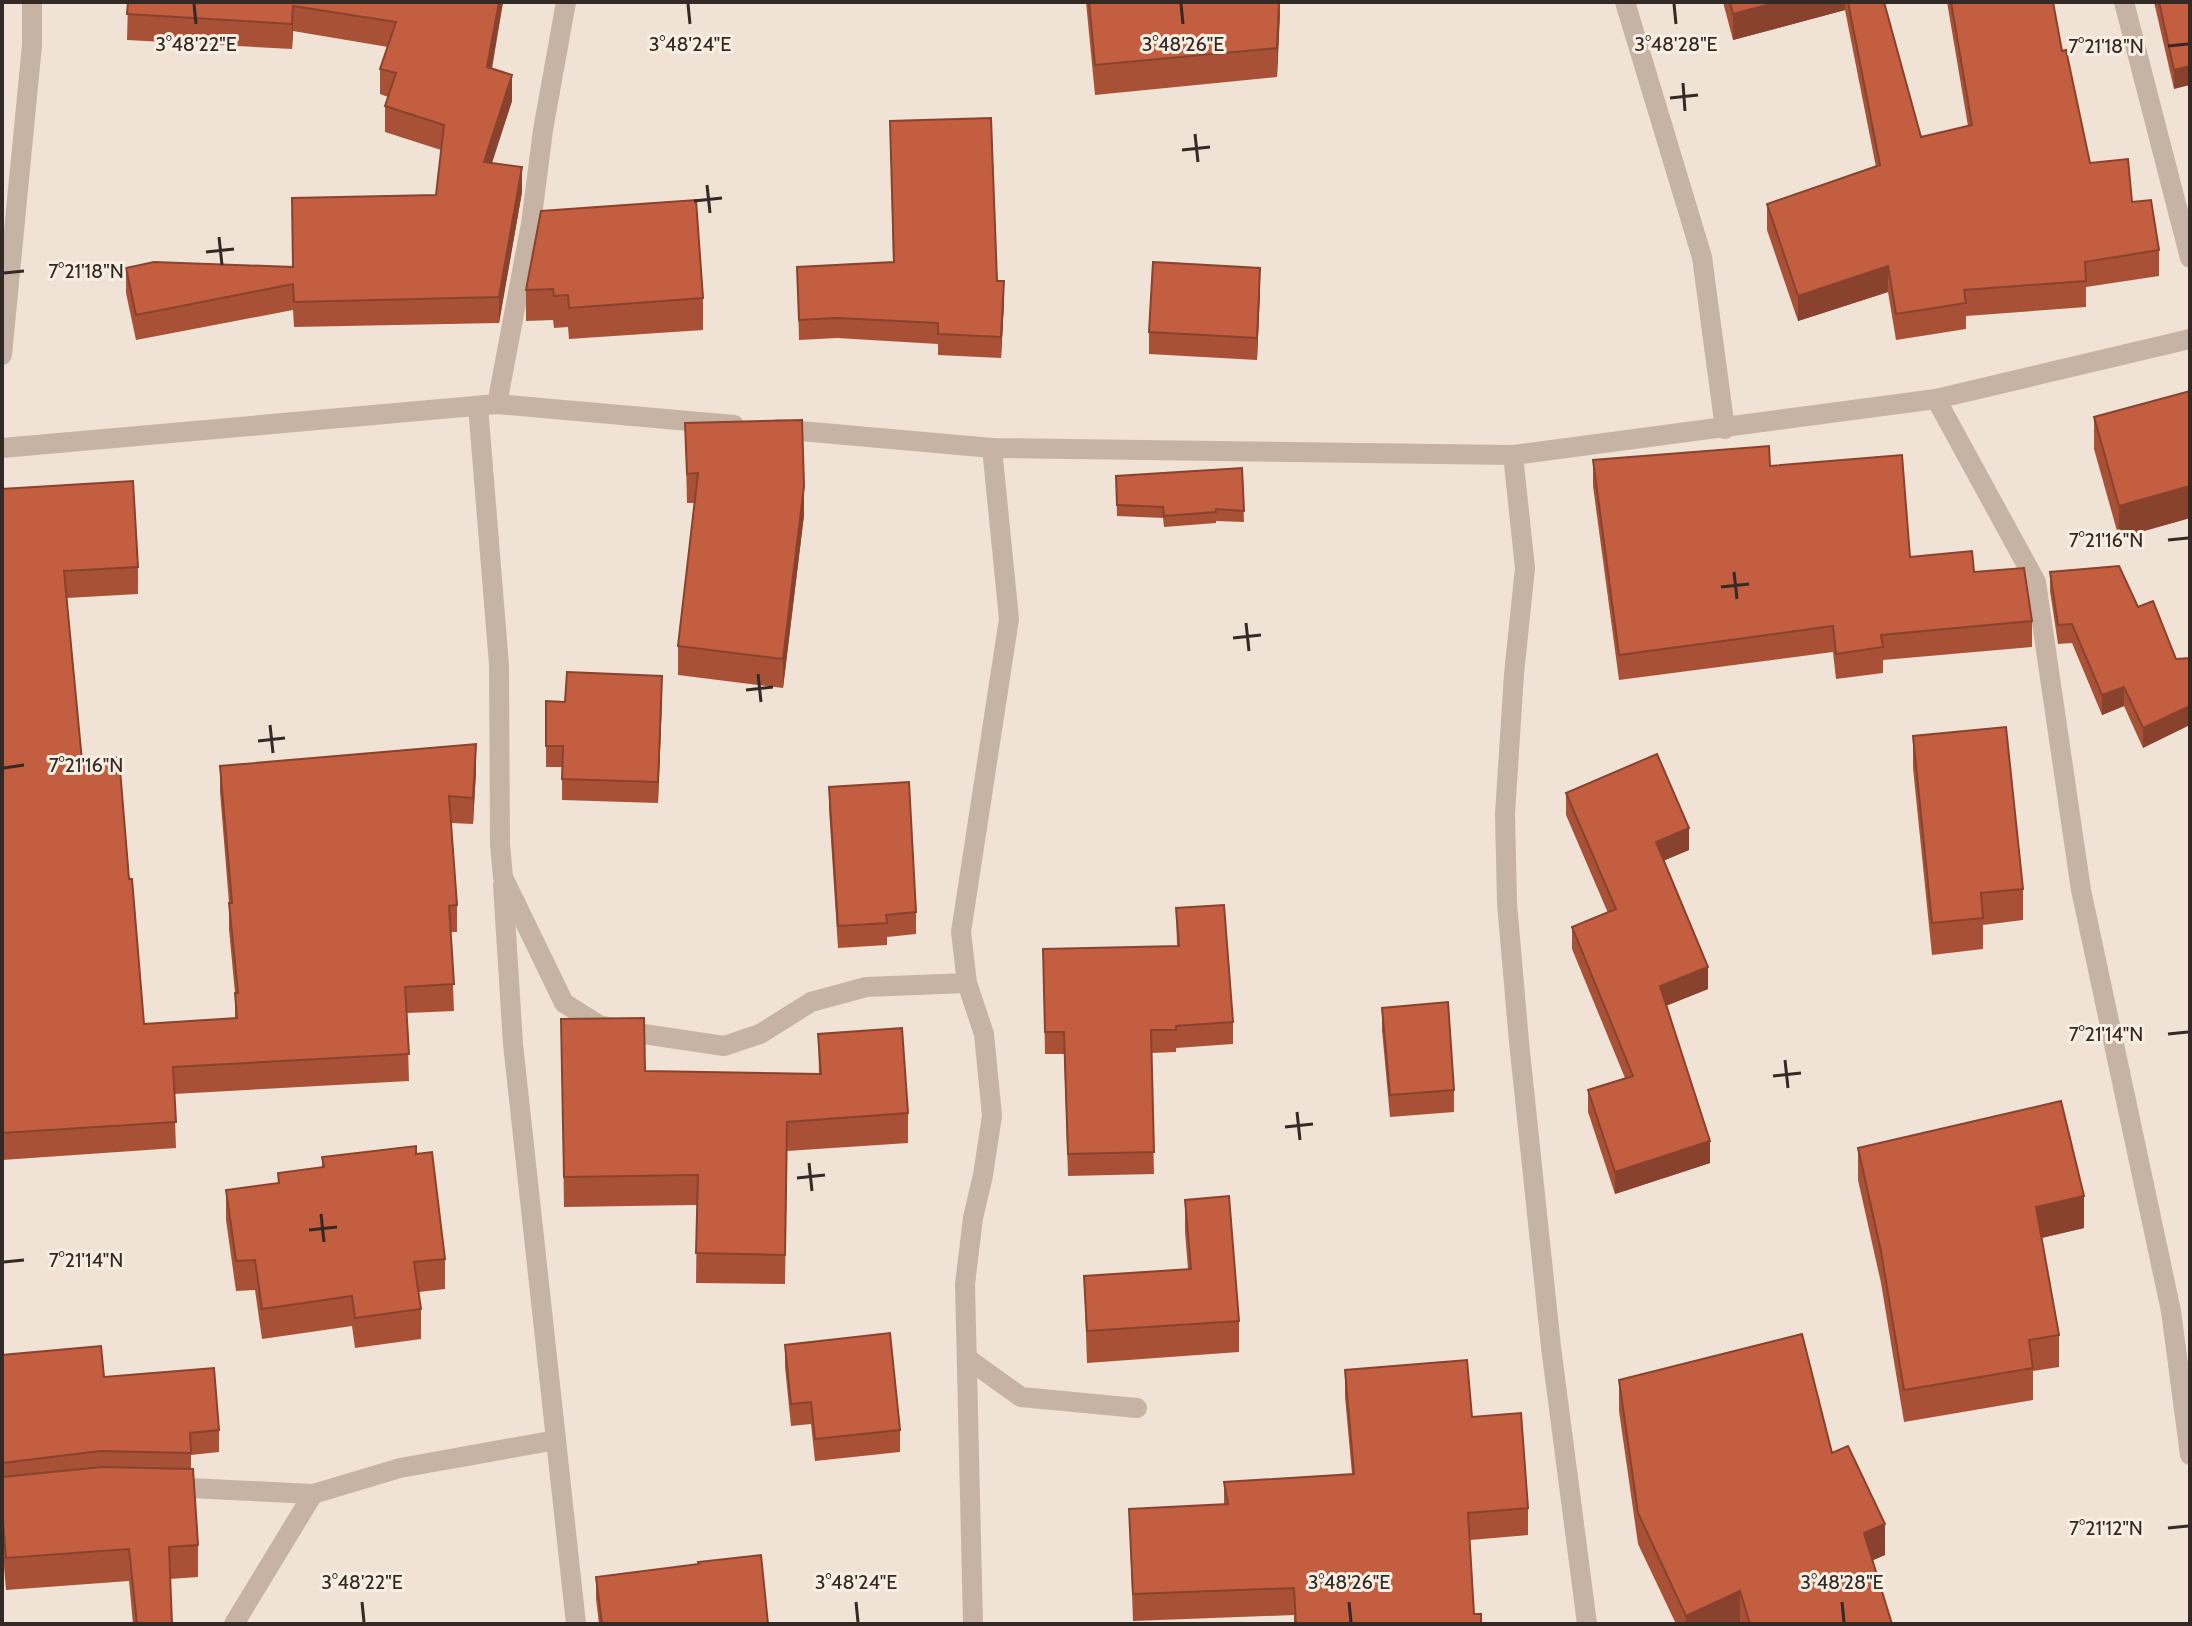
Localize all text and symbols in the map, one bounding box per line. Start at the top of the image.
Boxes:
text: 3°48'22"E [155,32,237,56]
text: 3°48'24"E [649,32,731,56]
text: 3°48'26"E [1142,32,1224,56]
text: 3°48'28"E [1634,32,1718,56]
text: 7°21'18"N [2068,34,2144,58]
text: 7°21'18"N [48,259,124,283]
text: 7°21'16"N [2069,528,2143,552]
text: 7°21'16"N [49,753,123,777]
text: 7°21'14"N [2069,1022,2143,1046]
text: 7°21'14"N [49,1248,123,1272]
text: 7°21'12"N [2069,1516,2143,1540]
text: 3°48'22"E [321,1570,403,1594]
text: 3°48'24"E [815,1570,897,1594]
text: 3°48'26"E [1308,1570,1390,1594]
text: 3°48'28"E [1800,1570,1884,1594]

